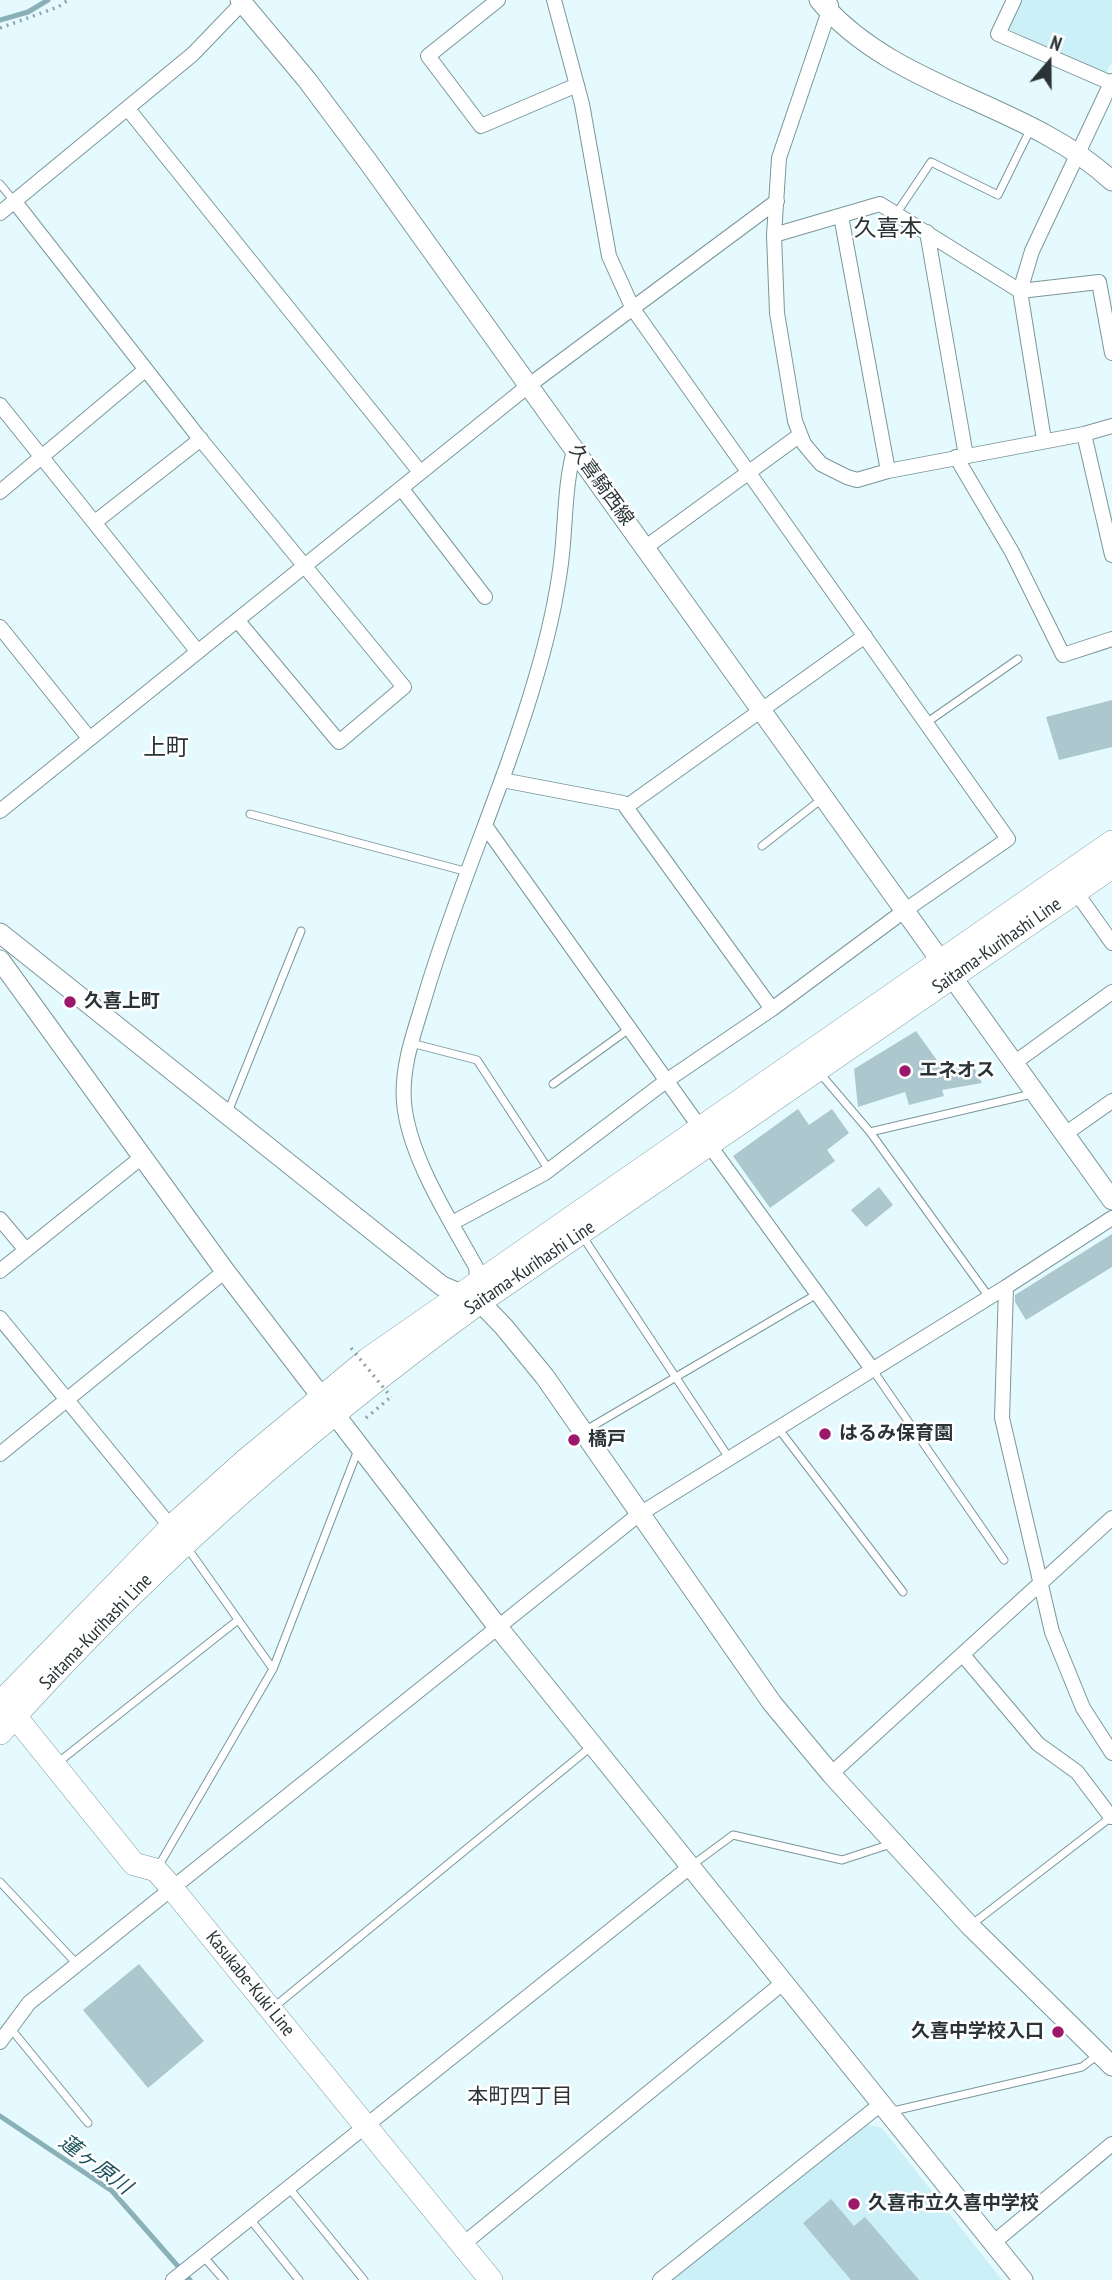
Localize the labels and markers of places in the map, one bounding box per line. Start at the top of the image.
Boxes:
place label: 久喜上町 [84,991,160,1013]
marker: 久喜上町 [62,994,78,1010]
place label: エネオス [919,1060,995,1082]
marker: エネオス [897,1063,913,1079]
place label: はるみ保育園 [839,1423,953,1445]
marker: はるみ保育園 [817,1426,833,1442]
place label: 橋戸 [588,1429,626,1451]
marker: 橋戸 [566,1432,582,1448]
place label: 久喜中学校入口 [911,2021,1044,2043]
marker: 久喜中学校入口 [1050,2024,1066,2040]
place label: 久喜市立久喜中学校 [868,2193,1039,2215]
marker: 久喜市立久喜中学校 [846,2196,862,2212]

